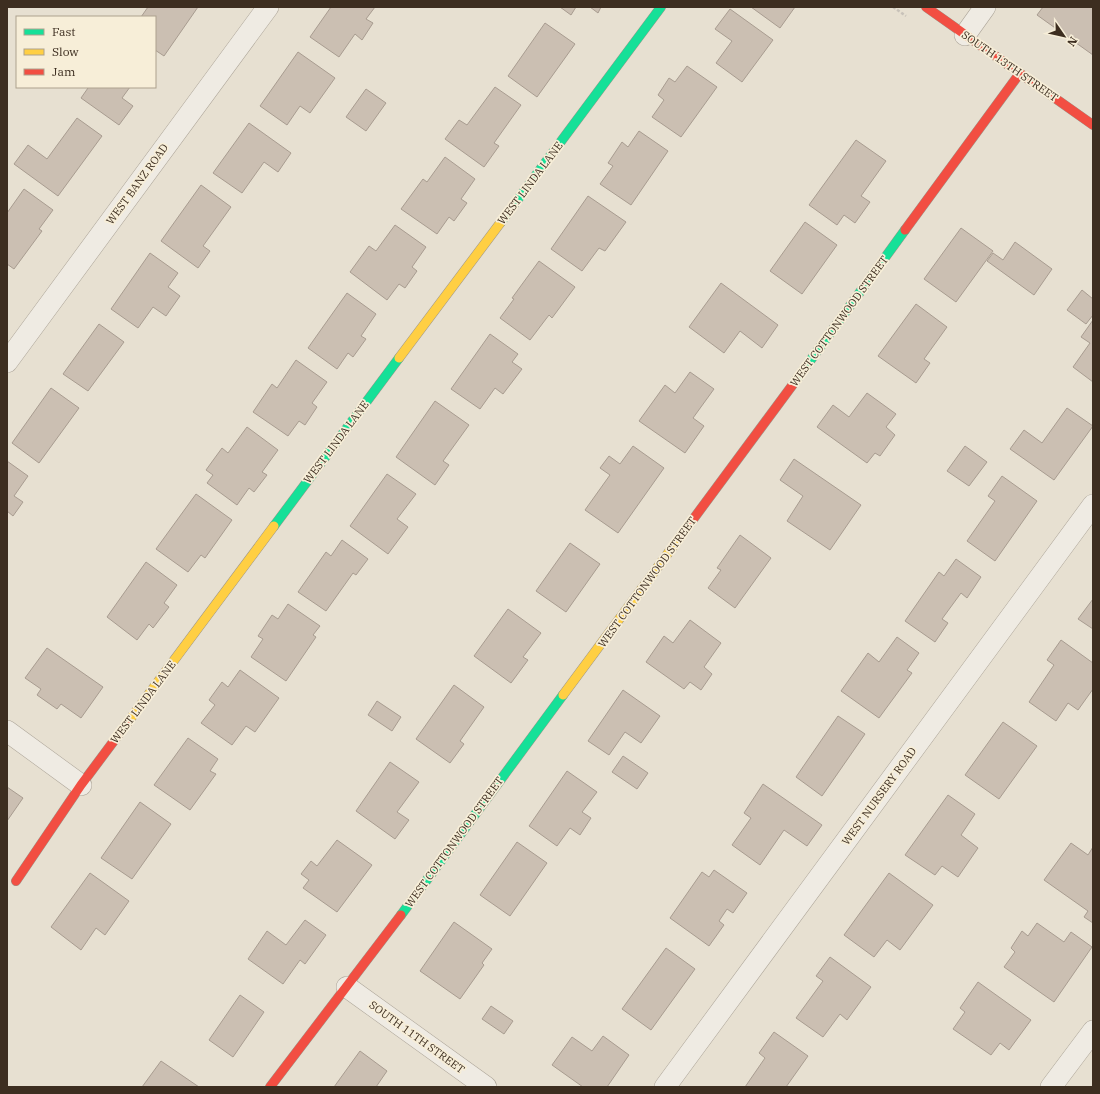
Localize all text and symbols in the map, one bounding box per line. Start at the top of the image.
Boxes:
legend [16,16,156,88]
north arrow [1044,16,1084,56]
text: Fast [52,24,76,39]
street label: SOUTH 13TH STREET [959,27,1061,105]
text: N [1064,34,1081,49]
text: Slow [52,44,79,59]
text: Jam [52,64,76,79]
street label: WEST LINDA LANE [494,139,566,227]
street label: WEST BANZ ROAD [103,141,171,227]
street label: WEST COTTONWOOD STREET [787,253,891,389]
street label: WEST LINDA LANE [300,398,372,486]
street label: WEST COTTONWOOD STREET [595,514,699,650]
street label: WEST LINDA LANE [107,658,179,746]
street label: WEST NURSERY ROAD [839,744,919,848]
street label: WEST COTTONWOOD STREET [402,774,506,910]
street label: SOUTH 11TH STREET [367,998,467,1076]

